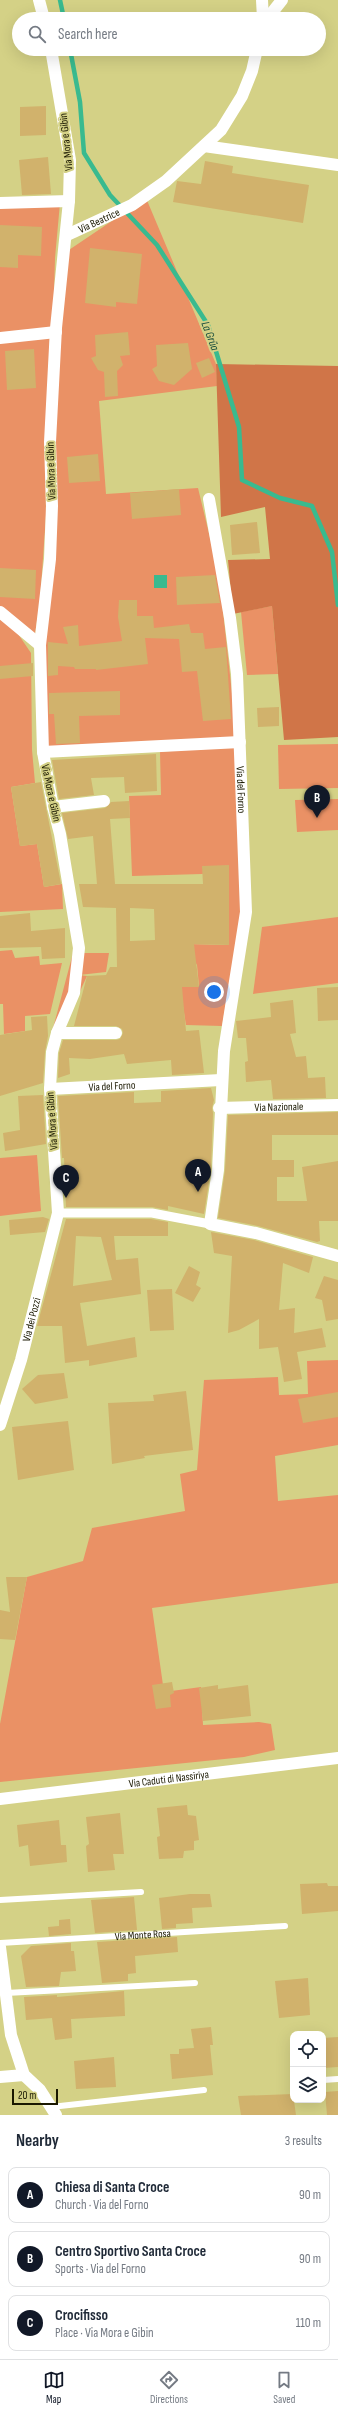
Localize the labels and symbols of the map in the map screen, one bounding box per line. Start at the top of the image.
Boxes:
street label: Via Mora e Gibin [56,112,76,172]
street label: Via Beatrice [76,205,121,235]
water label: La Grűa [198,319,222,353]
street label: Via Mora e Gibin [43,441,59,500]
street label: Via Mora e Gibin [39,763,63,823]
street label: Via del Forno [234,766,249,814]
pin: B [304,785,330,818]
your location [204,982,224,1002]
street label: Via del Forno [88,1078,136,1093]
street label: Via Mora e Gibin [43,1091,61,1150]
street label: Via Nazionale [254,1099,304,1114]
pin: A [185,1159,211,1192]
pin: C [53,1165,79,1198]
street label: Via dei Pozzi [19,1296,43,1343]
street label: Via Caduti di Nassiriya [128,1767,209,1790]
street label: Via Monte Rosa [114,1926,171,1943]
scale bar [12,2087,58,2106]

